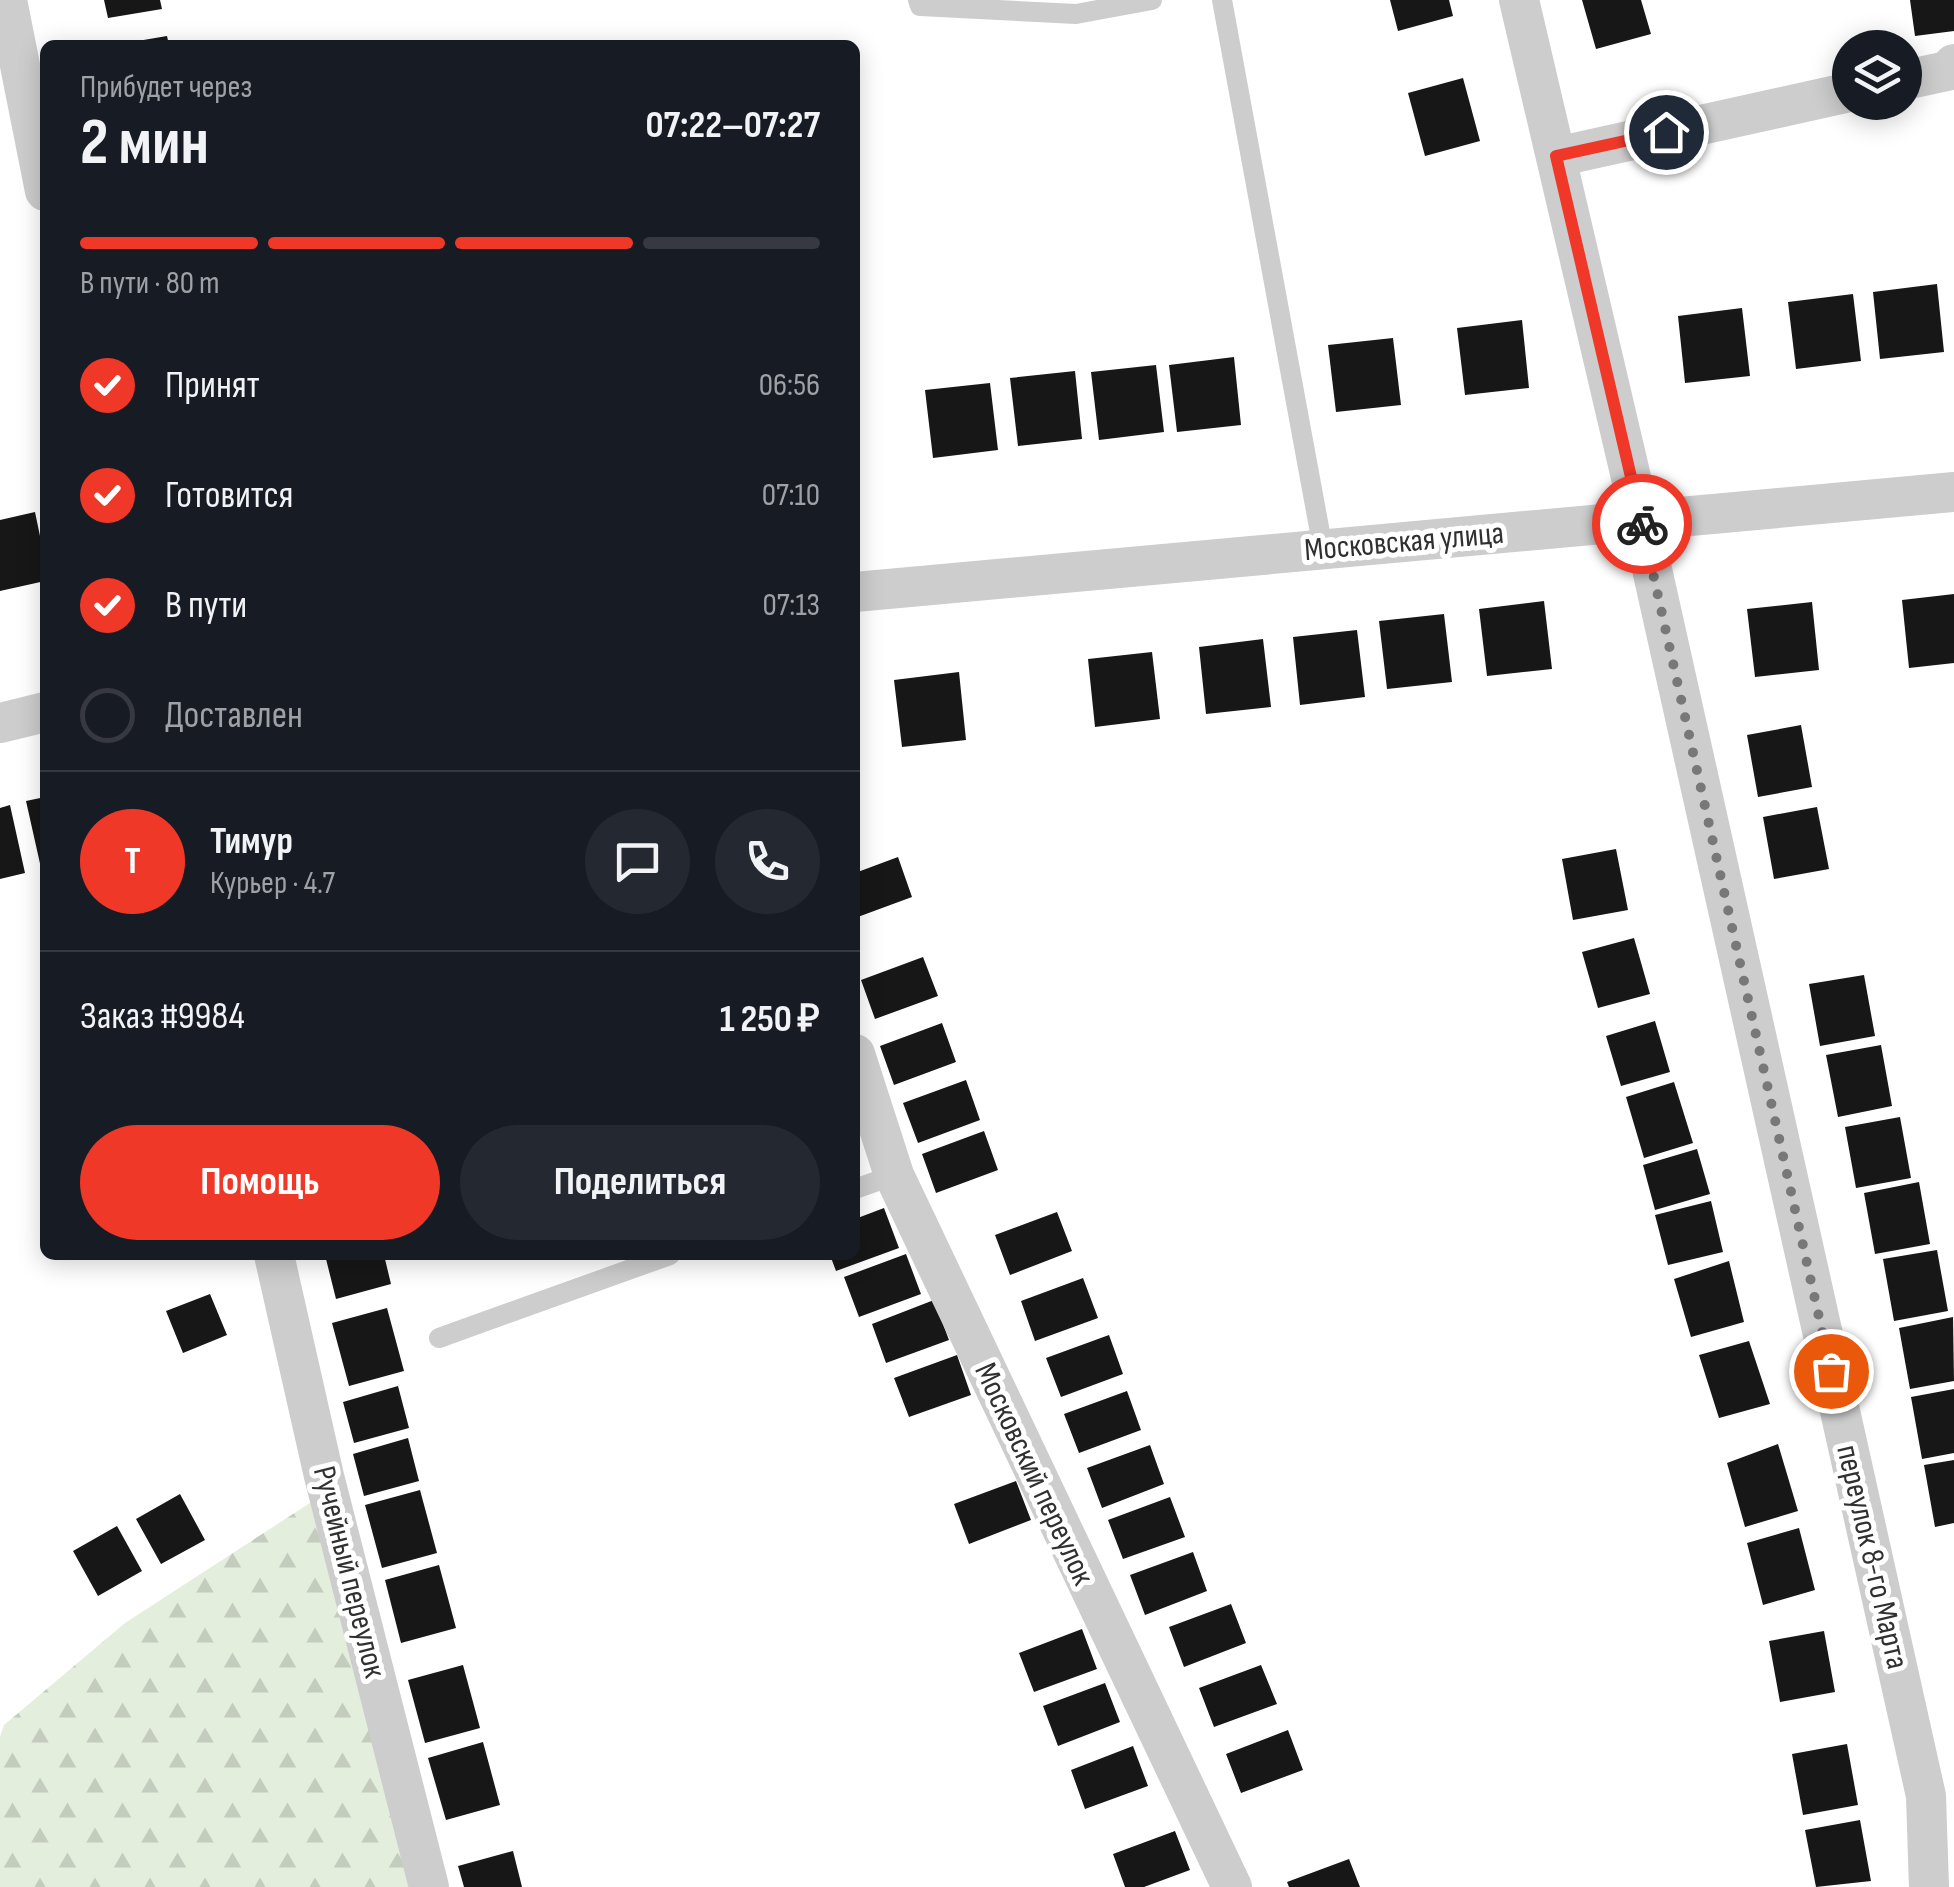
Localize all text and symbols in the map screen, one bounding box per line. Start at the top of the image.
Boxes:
map controls [1832,30,1922,120]
button: layers [1832,30,1922,120]
text: Прибудет через [80,68,252,107]
pin [1624,90,1709,175]
text: 07:22–07:27 [646,103,820,148]
text: 2 мин [80,105,209,183]
icon: home [1639,105,1694,160]
text: В пути · 80 m [80,264,220,303]
icon: check [80,358,135,413]
text: Принят [165,363,260,408]
text: 06:56 [759,366,820,405]
icon: check [80,468,135,523]
text: Готовится [165,473,294,518]
courier [1592,474,1692,574]
text: 07:10 [762,476,820,515]
icon: bike [1615,497,1670,552]
street label: Московская улица [1303,514,1505,570]
icon: check [80,578,135,633]
text: В пути [165,583,247,628]
text: 07:13 [763,586,820,625]
text: Доставлен [165,693,303,738]
button: chat [585,809,690,914]
button: phone [715,809,820,914]
text: Тимур [210,819,293,864]
text: Т [124,839,141,884]
text: Курьер · 4.7 [210,864,335,903]
text: Заказ #9984 [80,994,245,1039]
text: 1 250 ₽ [720,997,820,1042]
button: Помощь [80,1125,440,1240]
button: Поделиться [460,1125,820,1240]
pin [1789,1329,1874,1414]
icon: bag [1804,1344,1859,1399]
street label: Московский переулок [965,1357,1103,1592]
street label: переулок 8-го Марта [1827,1441,1917,1673]
street label: Ручейный переулок [304,1462,394,1683]

